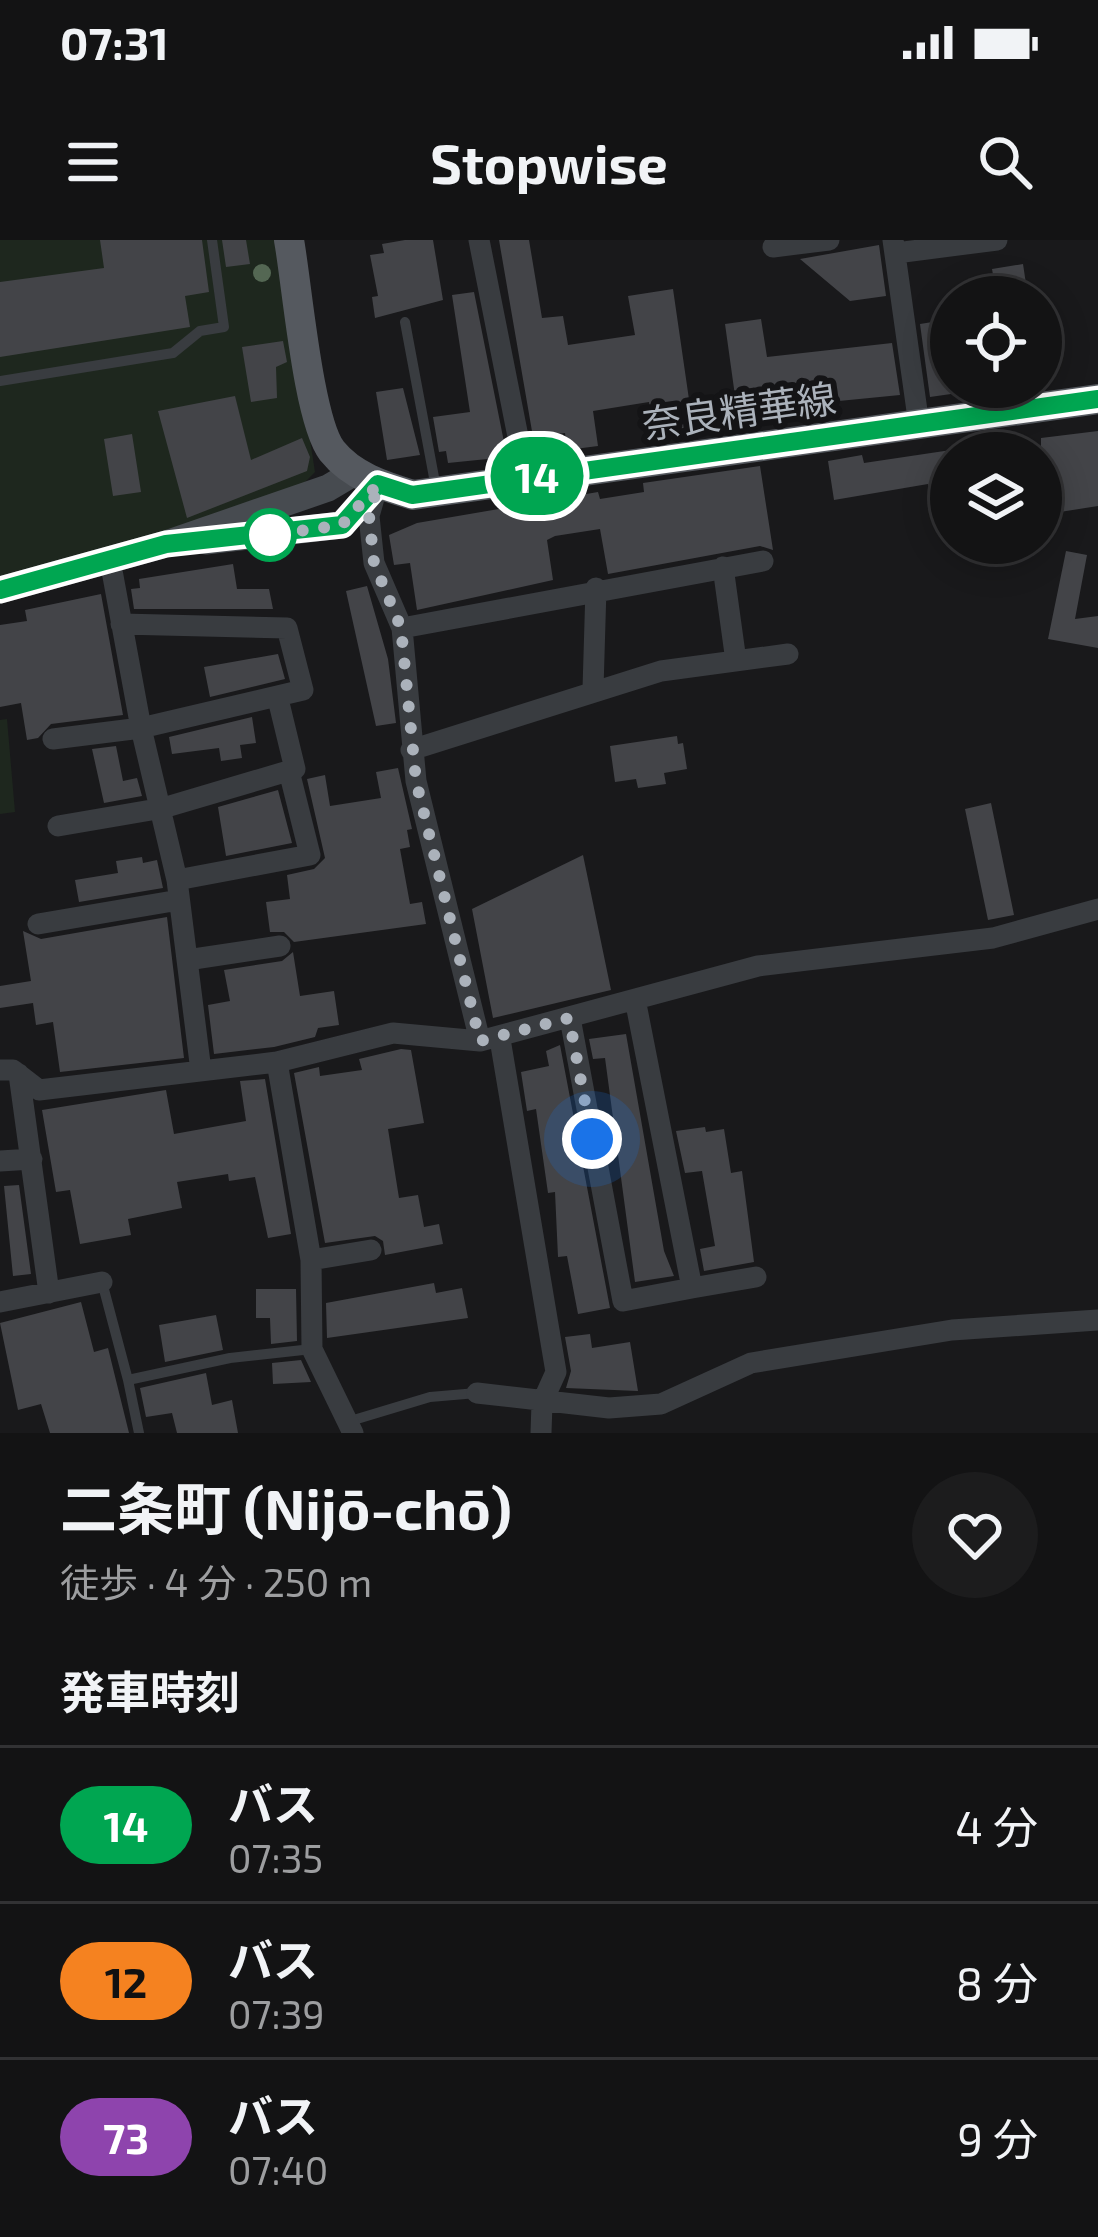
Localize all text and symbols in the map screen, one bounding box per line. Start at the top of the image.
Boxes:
text: 07:31 [60,15,169,69]
icon: menu [60,129,126,195]
icon: search [972,129,1038,195]
text: Stopwise [430,130,668,195]
map controls [930,276,1062,564]
button: locate [930,276,1062,408]
street label: 奈良精華線 [639,373,839,447]
button: layers [930,432,1062,564]
line badge: 14 [483,437,591,515]
text: 14 [515,451,559,501]
unlabelled marker [245,510,295,560]
your location [562,1109,622,1169]
button: heart [912,1472,1038,1598]
text: 二条町 (Nijō-chō) [60,1473,512,1541]
text: 徒歩 · 4 分 · 250 m [60,1558,372,1605]
text: 発車時刻 [60,1664,240,1718]
text: バス [228,1776,318,1830]
text: 4 分 [955,1799,1038,1853]
text: 14 [104,1800,148,1850]
text: 07:35 [228,1834,323,1881]
text: バス [228,1932,318,1986]
text: 8 分 [956,1955,1038,2009]
text: 12 [105,1956,147,2006]
text: 07:39 [228,1990,325,2037]
text: バス [228,2088,318,2142]
text: 9 分 [957,2111,1038,2165]
text: 73 [103,2112,149,2162]
text: 07:40 [228,2146,328,2193]

